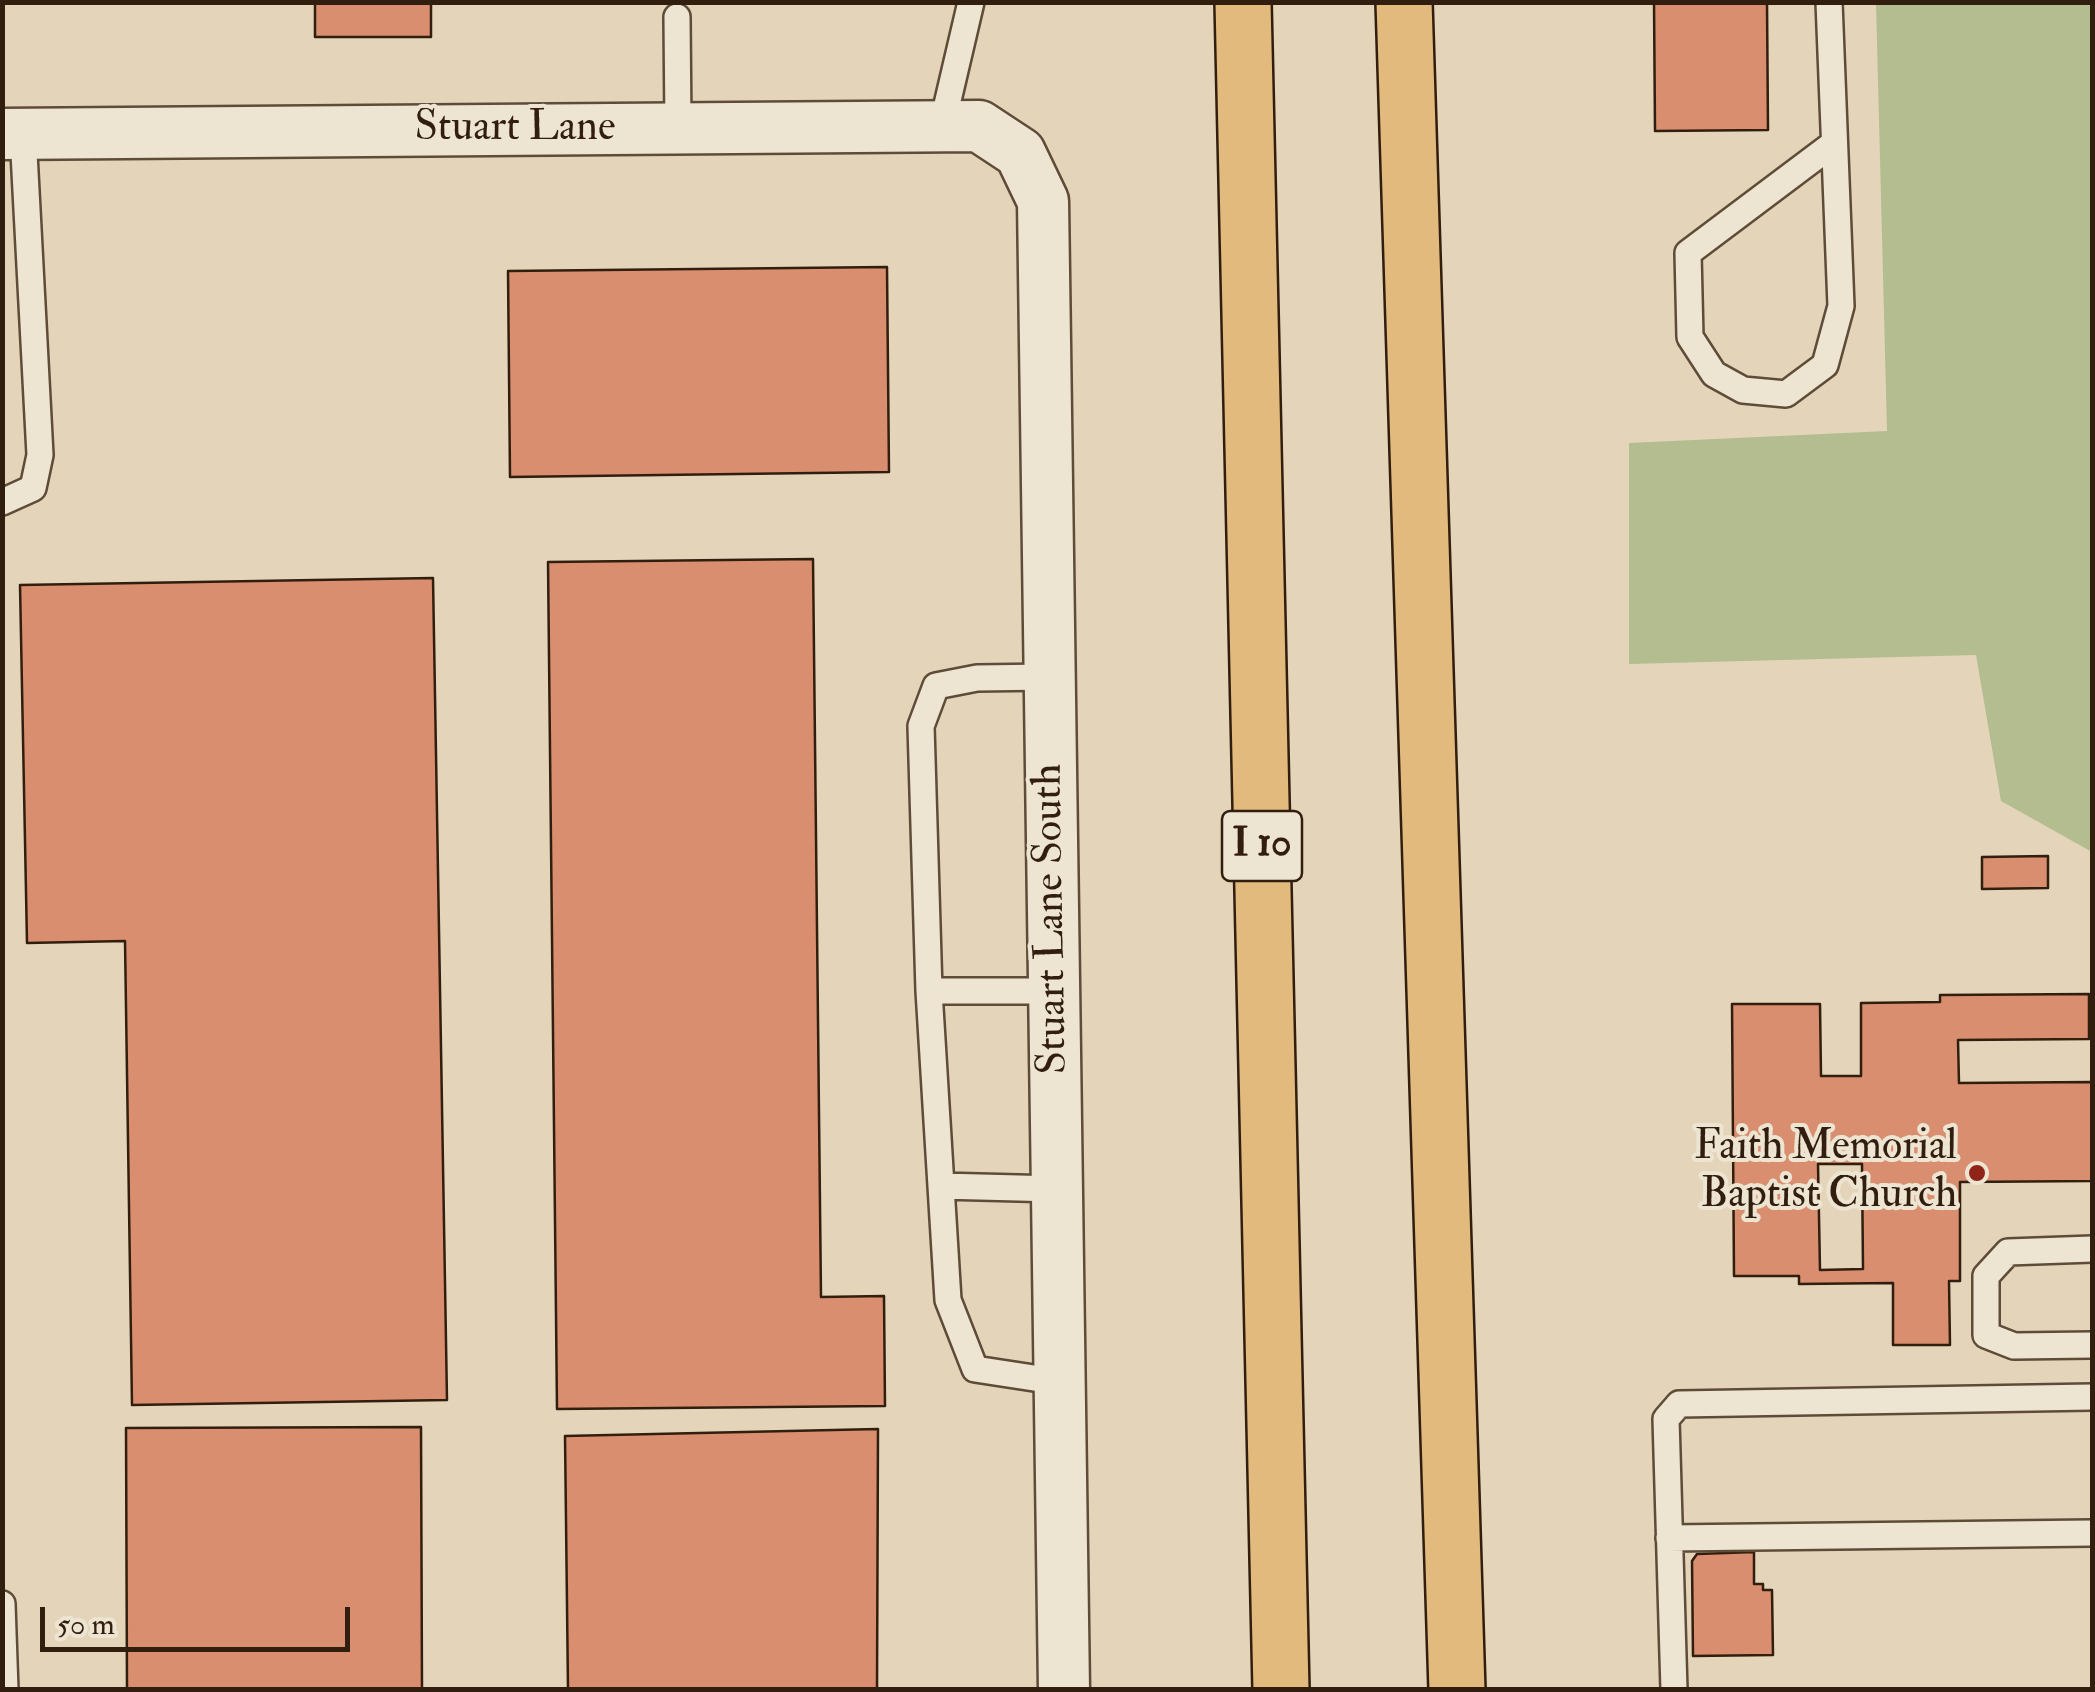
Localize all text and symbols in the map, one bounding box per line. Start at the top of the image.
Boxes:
street label: Stuart Lane [415,105,615,155]
street label: Stuart Lane South [1025,763,1081,1075]
road number: I 10 [1222,811,1302,881]
place label: Faith Memorial Baptist Church [1694,1124,1957,1222]
marker: Faith Memorial Baptist Church [1966,1162,1988,1184]
scale bar [45,1587,355,1649]
text: 50 m [57,1606,115,1643]

